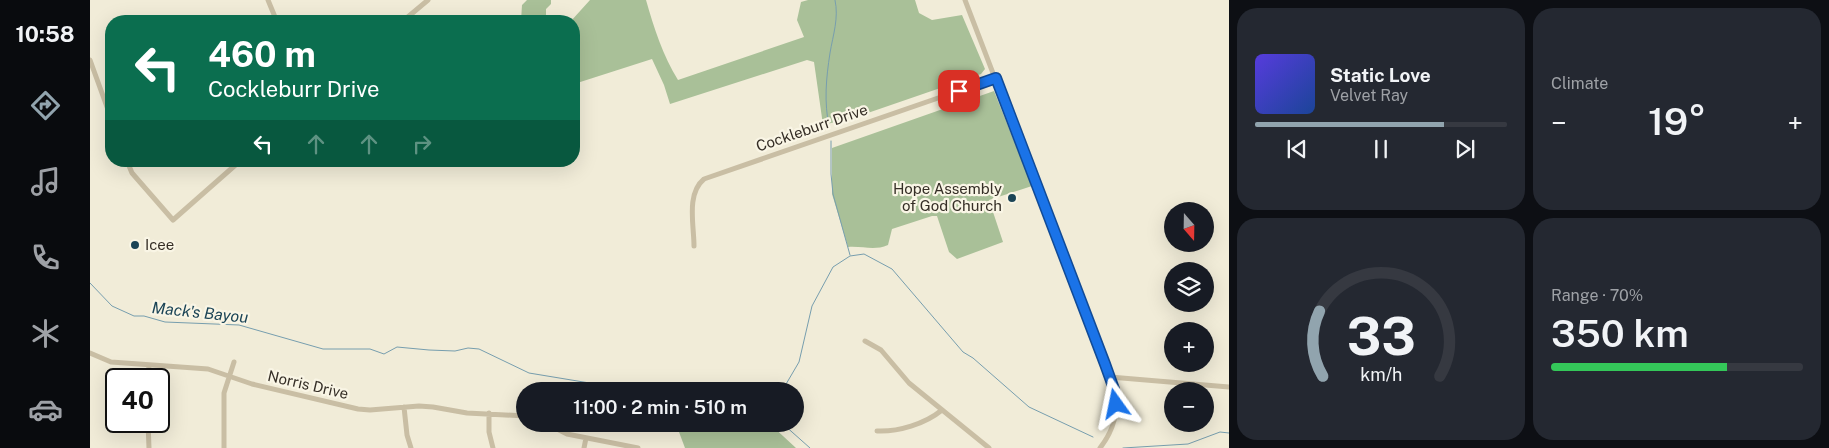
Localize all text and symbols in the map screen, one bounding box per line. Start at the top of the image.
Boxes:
text: 10:58 [15,21,75,47]
text: 460 m [208,34,316,75]
icon: left [125,35,190,100]
text: Static Love [1330,64,1431,86]
pin [938,70,980,112]
text: Climate [1551,74,1608,93]
text: Cockleburr Drive [208,76,380,102]
icon: arrive [945,77,973,105]
text: Velvet Ray [1330,86,1408,105]
icon: directions [28,88,63,123]
text: 19° [1648,99,1706,144]
street label: Cockleburr Drive [754,100,870,155]
text: − [1551,106,1567,139]
text: + [1787,106,1803,139]
icon: left [249,130,277,158]
icon: ahead [302,130,330,158]
icon: ahead [355,130,383,158]
icon: right [408,130,436,158]
icon: previous [1283,135,1311,163]
icon: pause [1367,135,1395,163]
icon: next [1451,135,1479,163]
icon: music [28,164,63,199]
place label: Hope Assembly of God Church [893,180,1002,214]
marker: Hope Assembly of God Church [1006,192,1018,204]
north arrow [1164,202,1214,252]
map controls [1164,202,1214,432]
place label: Icee [145,236,174,253]
marker: Icee [129,239,141,251]
icon: phone [28,240,63,275]
button: layers [1164,262,1214,312]
text: Range · 70% [1551,286,1643,305]
water label: Mack's Bayou [151,298,249,327]
text: 33 [1347,306,1416,367]
text: 350 km [1551,311,1689,356]
icon: climate [28,316,63,351]
button: + [1164,322,1214,372]
text: km/h [1360,364,1402,385]
street label: Norris Drive [266,367,350,402]
speed limit sign: 40 [105,368,170,433]
position arrow [1089,377,1141,429]
button: − [1164,382,1214,432]
icon: car [28,392,63,427]
text: 11:00 · 2 min · 510 m [573,396,747,418]

